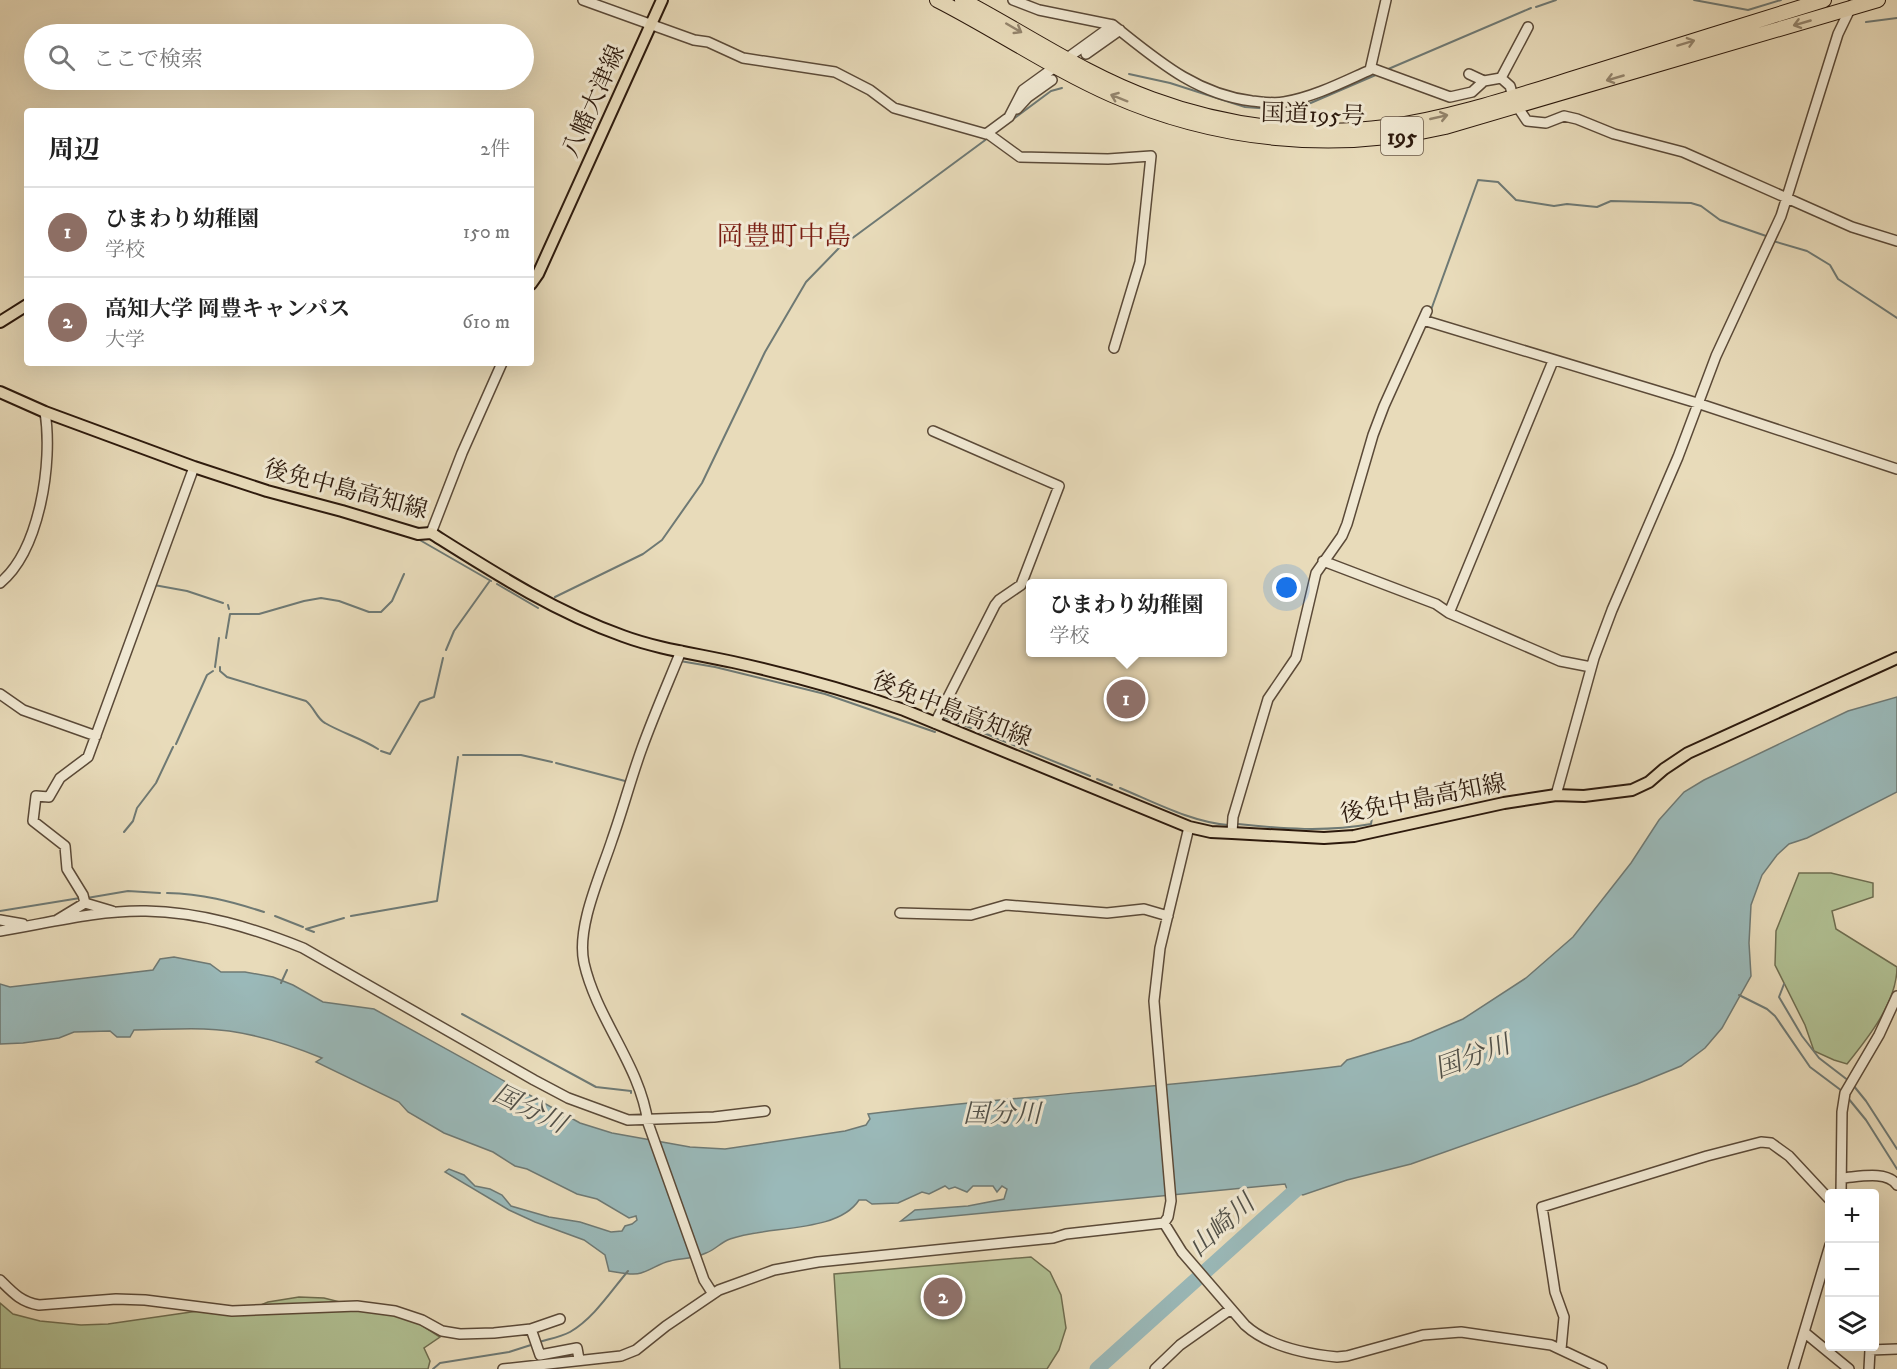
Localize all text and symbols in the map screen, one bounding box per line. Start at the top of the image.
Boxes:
one-way arrow [1793,18,1812,29]
one-way arrow [1005,23,1022,35]
search box [24,24,534,90]
one-way arrow [1676,37,1695,48]
street label: 八幡大津線 [556,40,632,162]
icon: search [45,41,78,74]
text: ここで検索 [93,46,203,73]
one-way arrow [1606,73,1625,84]
one-way arrow [1110,92,1129,103]
street label: 国道195号 [1260,98,1366,132]
one-way arrow [1429,110,1448,122]
road number: 195 [1381,117,1423,155]
text: 周辺 [48,134,100,167]
text: 2件 [480,137,510,162]
text: ひまわり幼稚園 [105,206,259,233]
text: 1 [64,220,71,245]
text: 150 m [463,220,510,245]
district label: 岡豊町中島 [717,220,852,254]
text: 学校 [105,238,145,263]
text: 高知大学 岡豊キャンパス [105,296,350,323]
text: 2 [63,310,72,335]
text: 610 m [462,310,510,335]
text: 大学 [105,328,145,353]
street label: 後免中島高知線 [261,454,431,526]
your location [1272,573,1301,602]
popup [1026,579,1227,657]
text: ひまわり幼稚園 [1049,592,1204,619]
text: 学校 [1049,624,1089,649]
street label: 後免中島高知線 [868,666,1035,754]
pin: 1 [1106,676,1146,722]
street label: 後免中島高知線 [1338,768,1509,830]
water label: 国分川 [1430,1028,1518,1086]
water label: 国分川 [487,1077,574,1143]
water label: 国分川 [963,1098,1044,1131]
water label: 山崎川 [1182,1186,1264,1264]
map controls [1825,1189,1879,1351]
button: + [1825,1189,1879,1243]
button: − [1825,1243,1879,1297]
pin: 2 [924,1274,962,1320]
button: layers [1825,1297,1879,1351]

